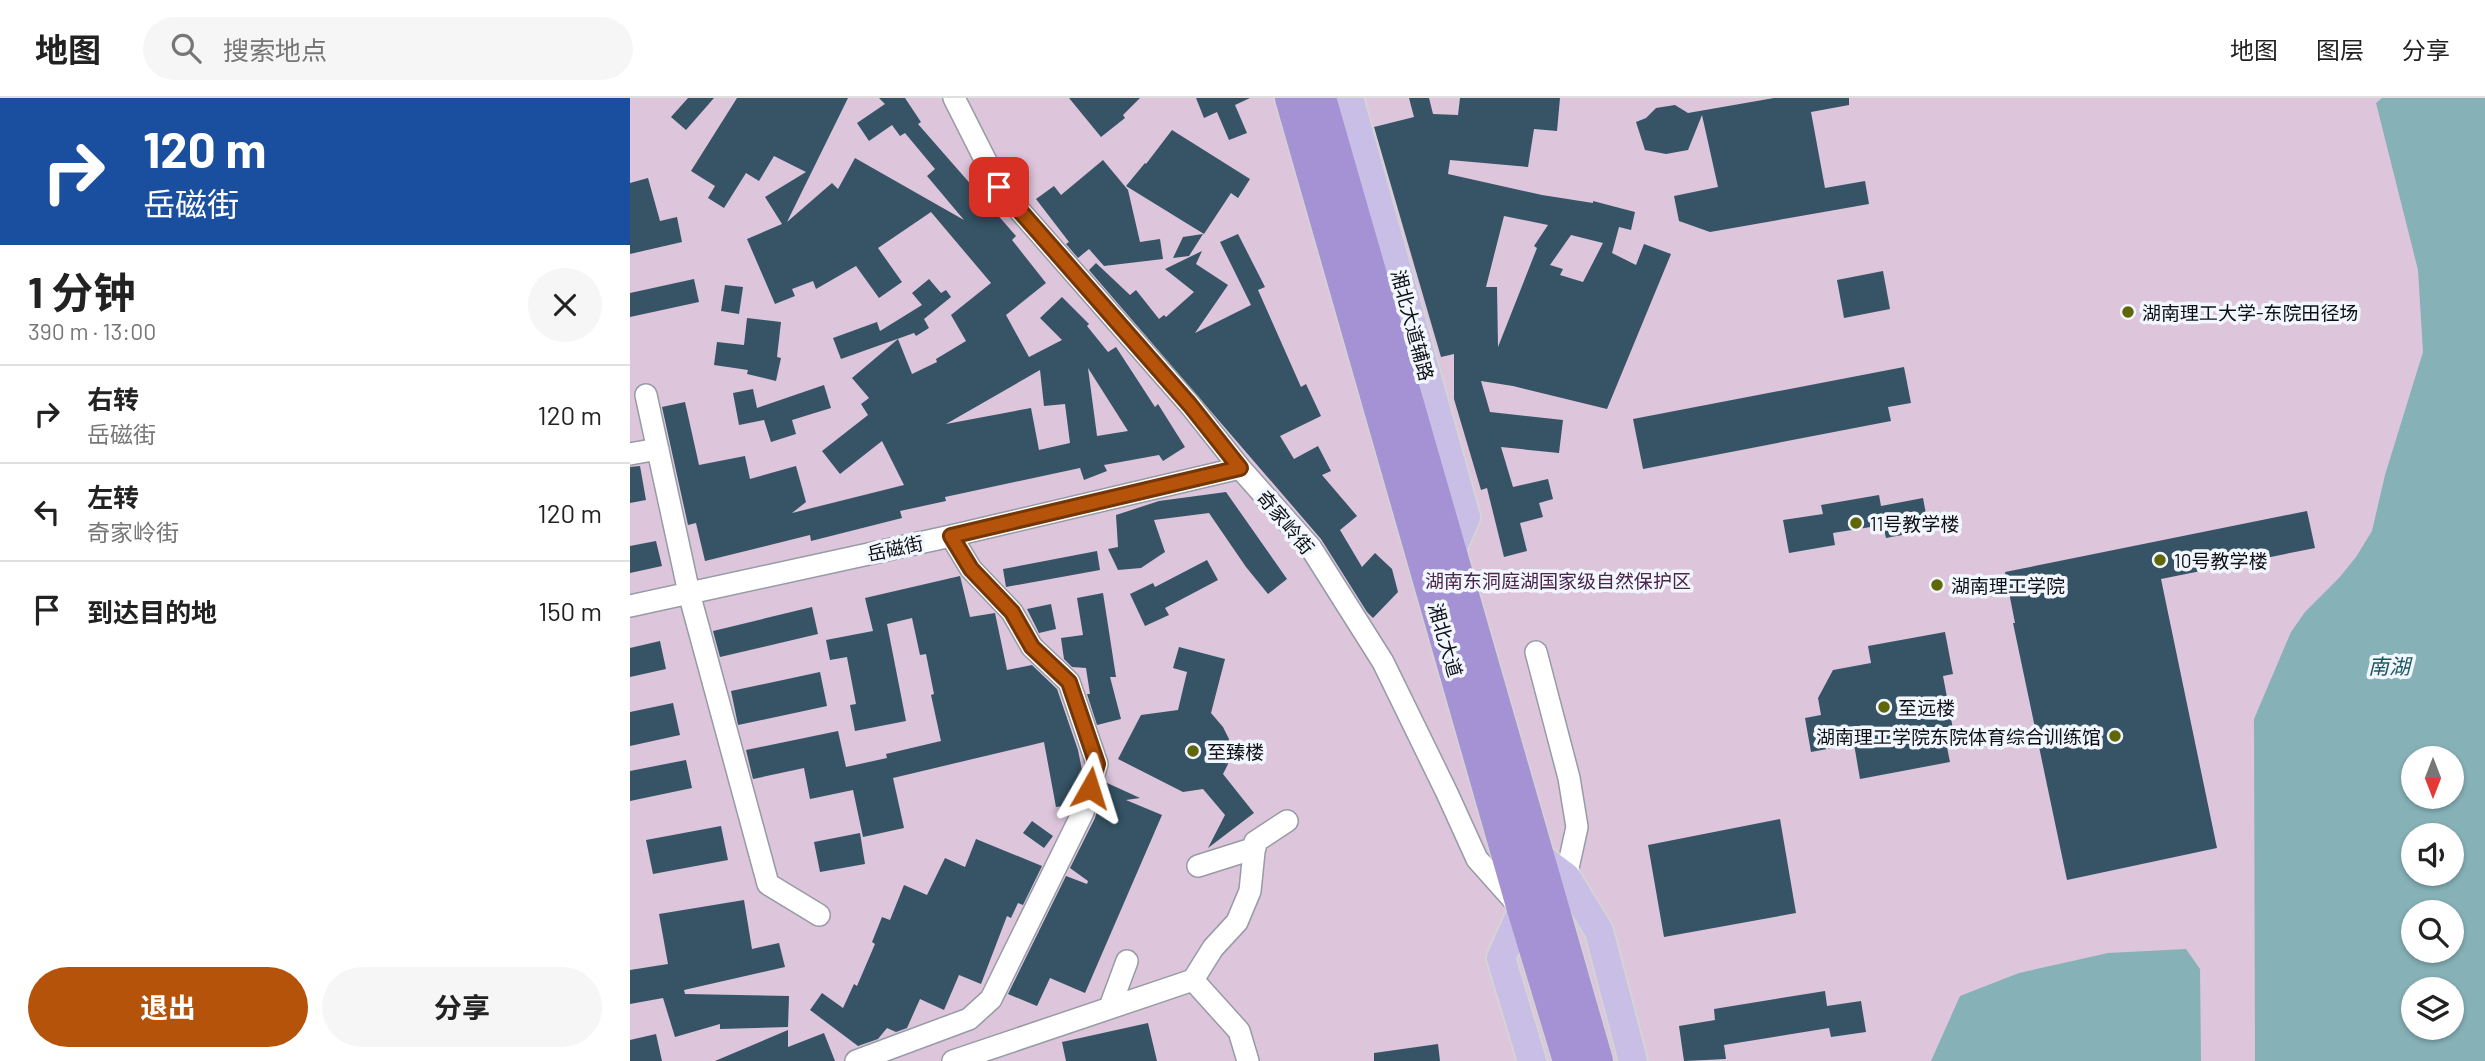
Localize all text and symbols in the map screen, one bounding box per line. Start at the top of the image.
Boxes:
search box [143,17,633,80]
text: 地图 [35,29,101,69]
icon: search [167,29,205,67]
text: 搜索地点 [223,34,327,65]
text: 地图 [2230,35,2278,64]
text: 图层 [2316,35,2364,64]
text: 分享 [2402,35,2450,64]
text: 120 m [143,119,266,178]
icon: right [28,126,119,217]
pin [969,157,1029,217]
icon: arrive [980,168,1018,206]
text: 岳磁街 [143,184,239,222]
text: 1 分钟 [28,266,135,316]
street label: 湘北大道辅路 [1387,267,1439,383]
button: close [528,268,602,342]
place label: 湖南理工大学-东院田径场 [2142,301,2359,324]
marker: 湖南理工大学-东院田径场 [2120,304,2136,320]
text: 390 m · 13:00 [28,317,156,345]
text: 右转 [87,383,139,414]
icon: right [28,395,66,433]
text: 120 m [538,399,602,430]
text: 岳磁街 [87,420,156,448]
text: 左转 [87,481,139,512]
street label: 奇家岭街 [1253,485,1319,559]
icon: left [28,493,66,531]
text: 120 m [538,497,602,528]
place label: 11号教学楼 [1870,512,1959,535]
marker: 11号教学楼 [1848,515,1864,531]
text: 奇家岭街 [87,518,179,546]
street label: 岳磁街 [865,531,925,565]
place label: 10号教学楼 [2174,549,2267,572]
marker: 10号教学楼 [2152,552,2168,568]
park label: 湖南东洞庭湖国家级自然保护区 [1425,569,1691,592]
place label: 湖南理工学院 [1951,574,2065,597]
marker: 湖南理工学院 [1929,577,1945,593]
icon: arrive [28,591,66,629]
text: 150 m [538,595,602,626]
text: 到达目的地 [87,596,217,627]
street label: 湘北大道 [1424,600,1468,680]
water label: 南湖 [2368,653,2413,678]
place label: 至远楼 [1898,696,1955,719]
marker: 至远楼 [1876,699,1892,715]
place label: 湖南理工学院东院体育综合训练馆 [1816,725,2101,748]
marker: 湖南理工学院东院体育综合训练馆 [2107,728,2123,744]
place label: 至臻楼 [1207,740,1264,763]
marker: 至臻楼 [1185,743,1201,759]
north arrow [2401,746,2464,808]
map controls [2401,746,2464,1040]
position arrow [1053,751,1127,825]
button: sound [2401,823,2464,886]
button: search [2401,900,2464,963]
button: 退出 [28,967,308,1047]
button: 分享 [322,967,602,1047]
button: layers [2401,977,2464,1040]

